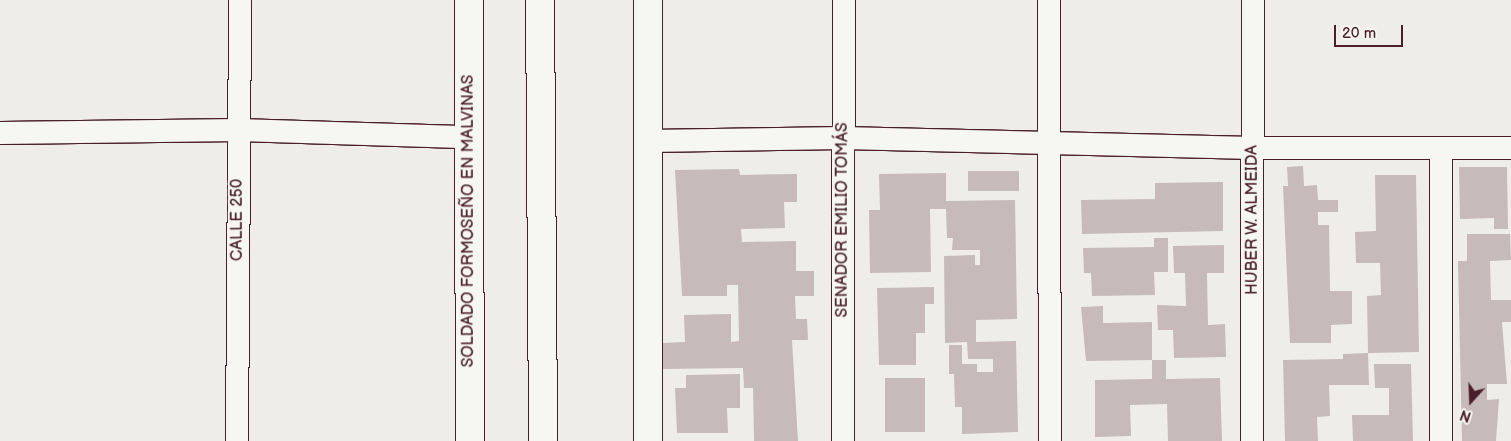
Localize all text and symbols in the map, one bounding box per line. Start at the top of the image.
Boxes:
scale bar [1336,15,1405,47]
text: 20 m [1342,24,1376,43]
street label: SOLDADO FORMOSEÑO EN MALVINAS [459,75,479,367]
street label: SENADOR EMILIO TOMÁS [833,122,853,318]
street label: HUBER W. ALMEIDA [1243,145,1263,295]
street label: CALLE 250 [228,179,248,261]
north arrow [1446,376,1496,426]
text: N [1458,406,1474,425]

